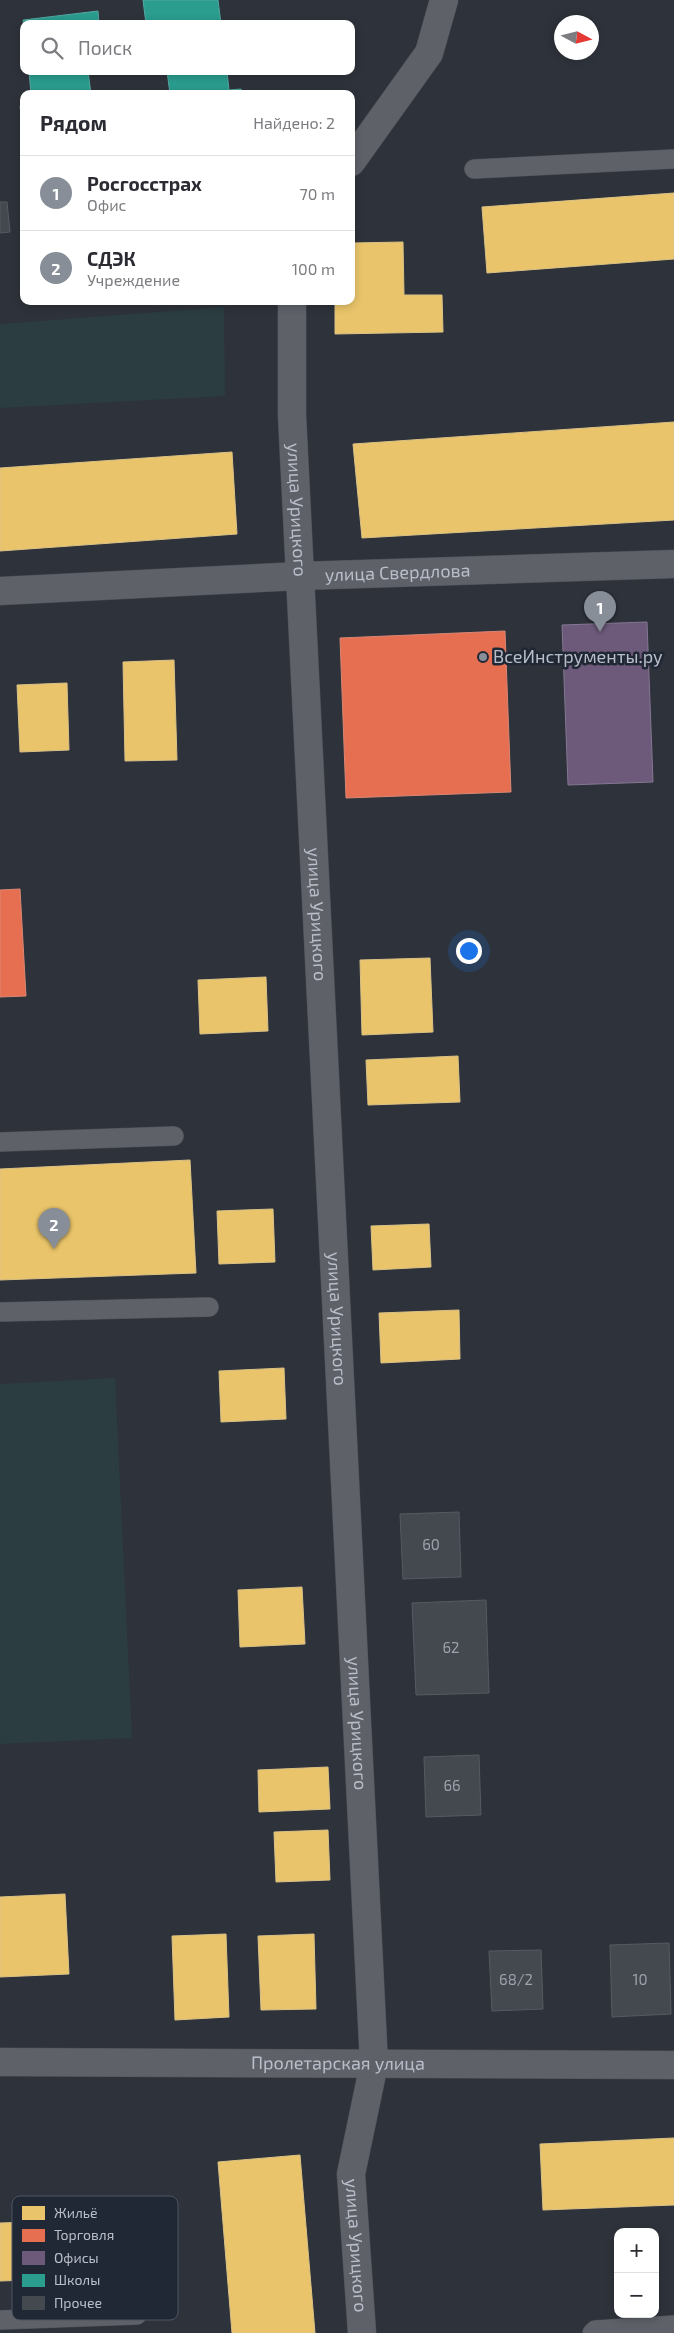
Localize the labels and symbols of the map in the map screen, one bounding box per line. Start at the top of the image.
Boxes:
north arrow [554,15,599,60]
street label: улица Урицкого [283,442,312,577]
street label: улица Свердлова [324,559,471,585]
pin: 1 [584,591,616,632]
place label: ВсеИнструменты.ру [493,645,663,667]
marker: ВсеИнструменты.ру [477,651,489,663]
street label: улица Урицкого [304,847,332,982]
your location [456,938,482,964]
pin: 2 [38,1208,70,1249]
street label: улица Урицкого [324,1251,352,1386]
house number: 60 [422,1535,440,1553]
house number: 62 [442,1638,460,1656]
street label: улица Урицкого [344,1656,372,1791]
house number: 66 [443,1776,461,1794]
house number: 68/2 [499,1970,533,1988]
house number: 10 [632,1970,648,1988]
street label: Пролетарская улица [251,2051,425,2074]
street label: улица Урицкого [341,2178,373,2313]
legend [12,2196,178,2320]
text: Жильё [54,2204,98,2221]
text: Торговля [54,2226,114,2243]
text: Офисы [54,2249,99,2266]
text: Школы [54,2271,100,2288]
text: Прочее [54,2294,102,2311]

